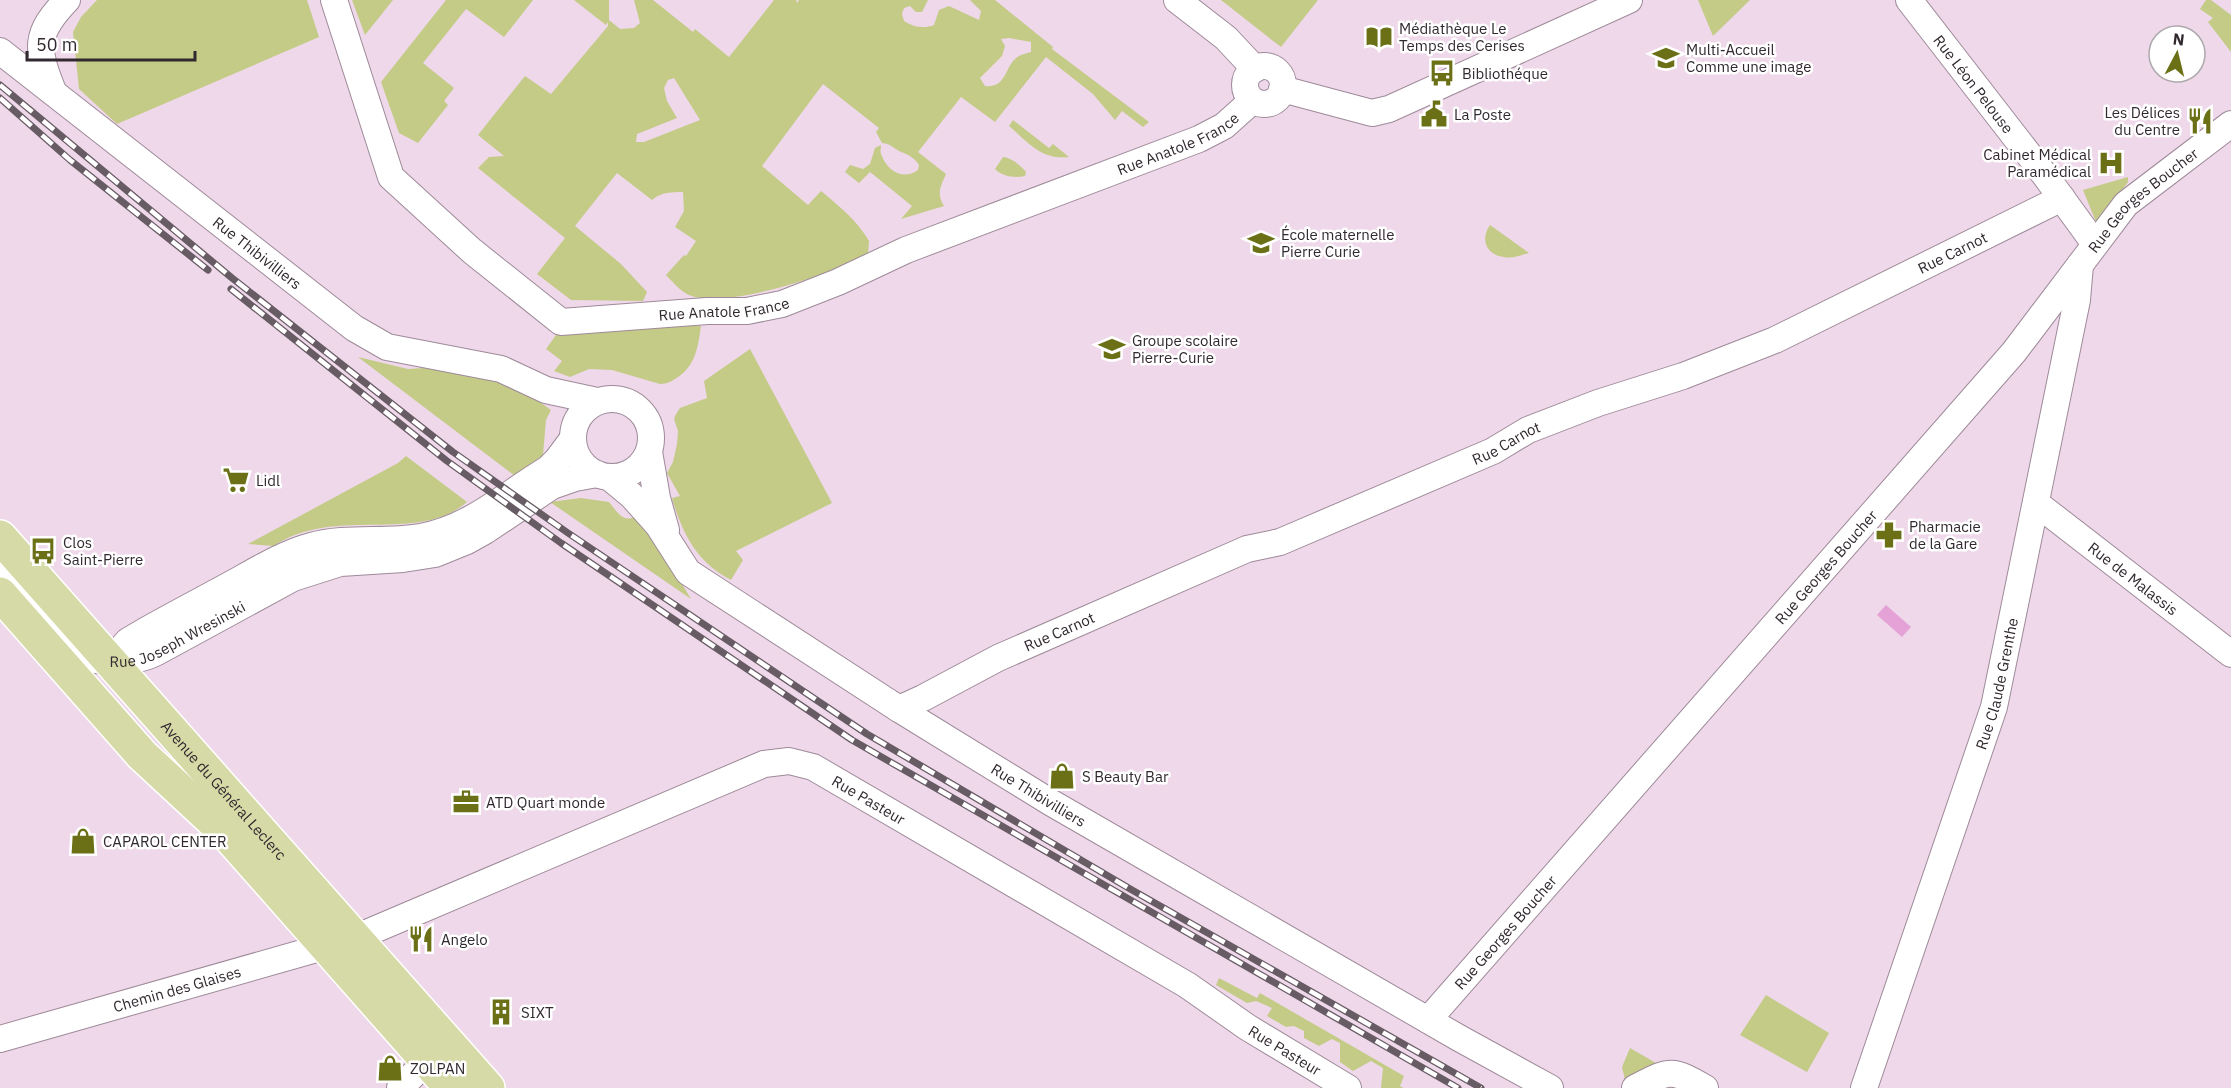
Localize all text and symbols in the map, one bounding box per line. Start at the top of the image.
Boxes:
place label: Médiathèque Le Temps des Cerises [1399,19,1525,55]
library icon: Médiathèque Le Temps des Cerises [1364,22,1394,52]
scale bar [27,24,195,62]
north arrow [2147,24,2207,84]
text: N [2172,28,2186,50]
street label: Rue Léon Pelouse [1930,31,2018,137]
text: 50 m [36,33,78,56]
place label: Multi-Accueil Comme une image [1686,40,1811,76]
school or university icon: Multi-Accueil Comme une image [1651,43,1681,73]
bus stop icon: Bibliothéque [1427,58,1457,88]
place label: Bibliothéque [1462,64,1548,83]
public building icon: La Poste [1419,99,1449,129]
place label: Les Délices du Centre [2104,103,2180,139]
place label: La Poste [1454,105,1511,124]
restaurant icon: Les Délices du Centre [2185,106,2215,136]
street label: Rue Anatole France [1114,108,1242,179]
street label: Rue Georges Boucher [2083,143,2202,256]
place label: Cabinet Médical Paramédical [1983,145,2091,181]
hospital icon: Cabinet Médical Paramédical [2096,148,2126,178]
street label: Rue Thibivilliers [209,212,306,293]
place label: École maternelle Pierre Curie [1281,225,1394,261]
street label: Rue Carnot [1914,227,1990,278]
school or university icon: École maternelle Pierre Curie [1246,228,1276,258]
street label: Rue Anatole France [658,293,792,324]
place label: Groupe scolaire Pierre-Curie [1132,331,1238,367]
school or university icon: Groupe scolaire Pierre-Curie [1097,334,1127,364]
street label: Rue Carnot [1469,417,1543,468]
supermarket icon: Lidl [221,465,251,495]
place label: Lidl [256,471,280,490]
street label: Rue Georges Boucher [1770,505,1881,628]
place label: Pharmacie de la Gare [1909,517,1981,553]
pharmacy icon: Pharmacie de la Gare [1874,520,1904,550]
place label: Clos Saint-Pierre [63,533,143,569]
bus stop icon: Clos Saint-Pierre [28,536,58,566]
street label: Rue de Malassis [2085,538,2182,619]
street label: Rue Joseph Wresinski [109,596,248,671]
street label: Rue Carnot [1021,608,1097,655]
street label: Rue Claude Grenthe [1971,616,2021,752]
street label: Avenue du Général Leclerc [157,717,291,864]
street label: Rue Thibivilliers [988,759,1090,830]
shop icon: S Beauty Bar [1047,761,1077,791]
place label: S Beauty Bar [1082,767,1169,786]
street label: Rue Pasteur [829,771,909,828]
office icon: ATD Quart monde [451,787,481,817]
place label: ATD Quart monde [486,793,605,812]
shop icon: CAPAROL CENTER [68,826,98,856]
place label: CAPAROL CENTER [103,832,227,851]
street label: Rue Georges Boucher [1450,871,1561,993]
restaurant icon: Angelo [406,924,436,954]
place label: Angelo [441,930,488,949]
street label: Chemin des Glaises [111,961,243,1016]
building icon: SIXT [486,997,516,1027]
place label: SIXT [521,1003,554,1022]
street label: Rue Pasteur [1245,1021,1325,1079]
shop icon: ZOLPAN [375,1053,405,1083]
place label: ZOLPAN [410,1059,465,1078]

